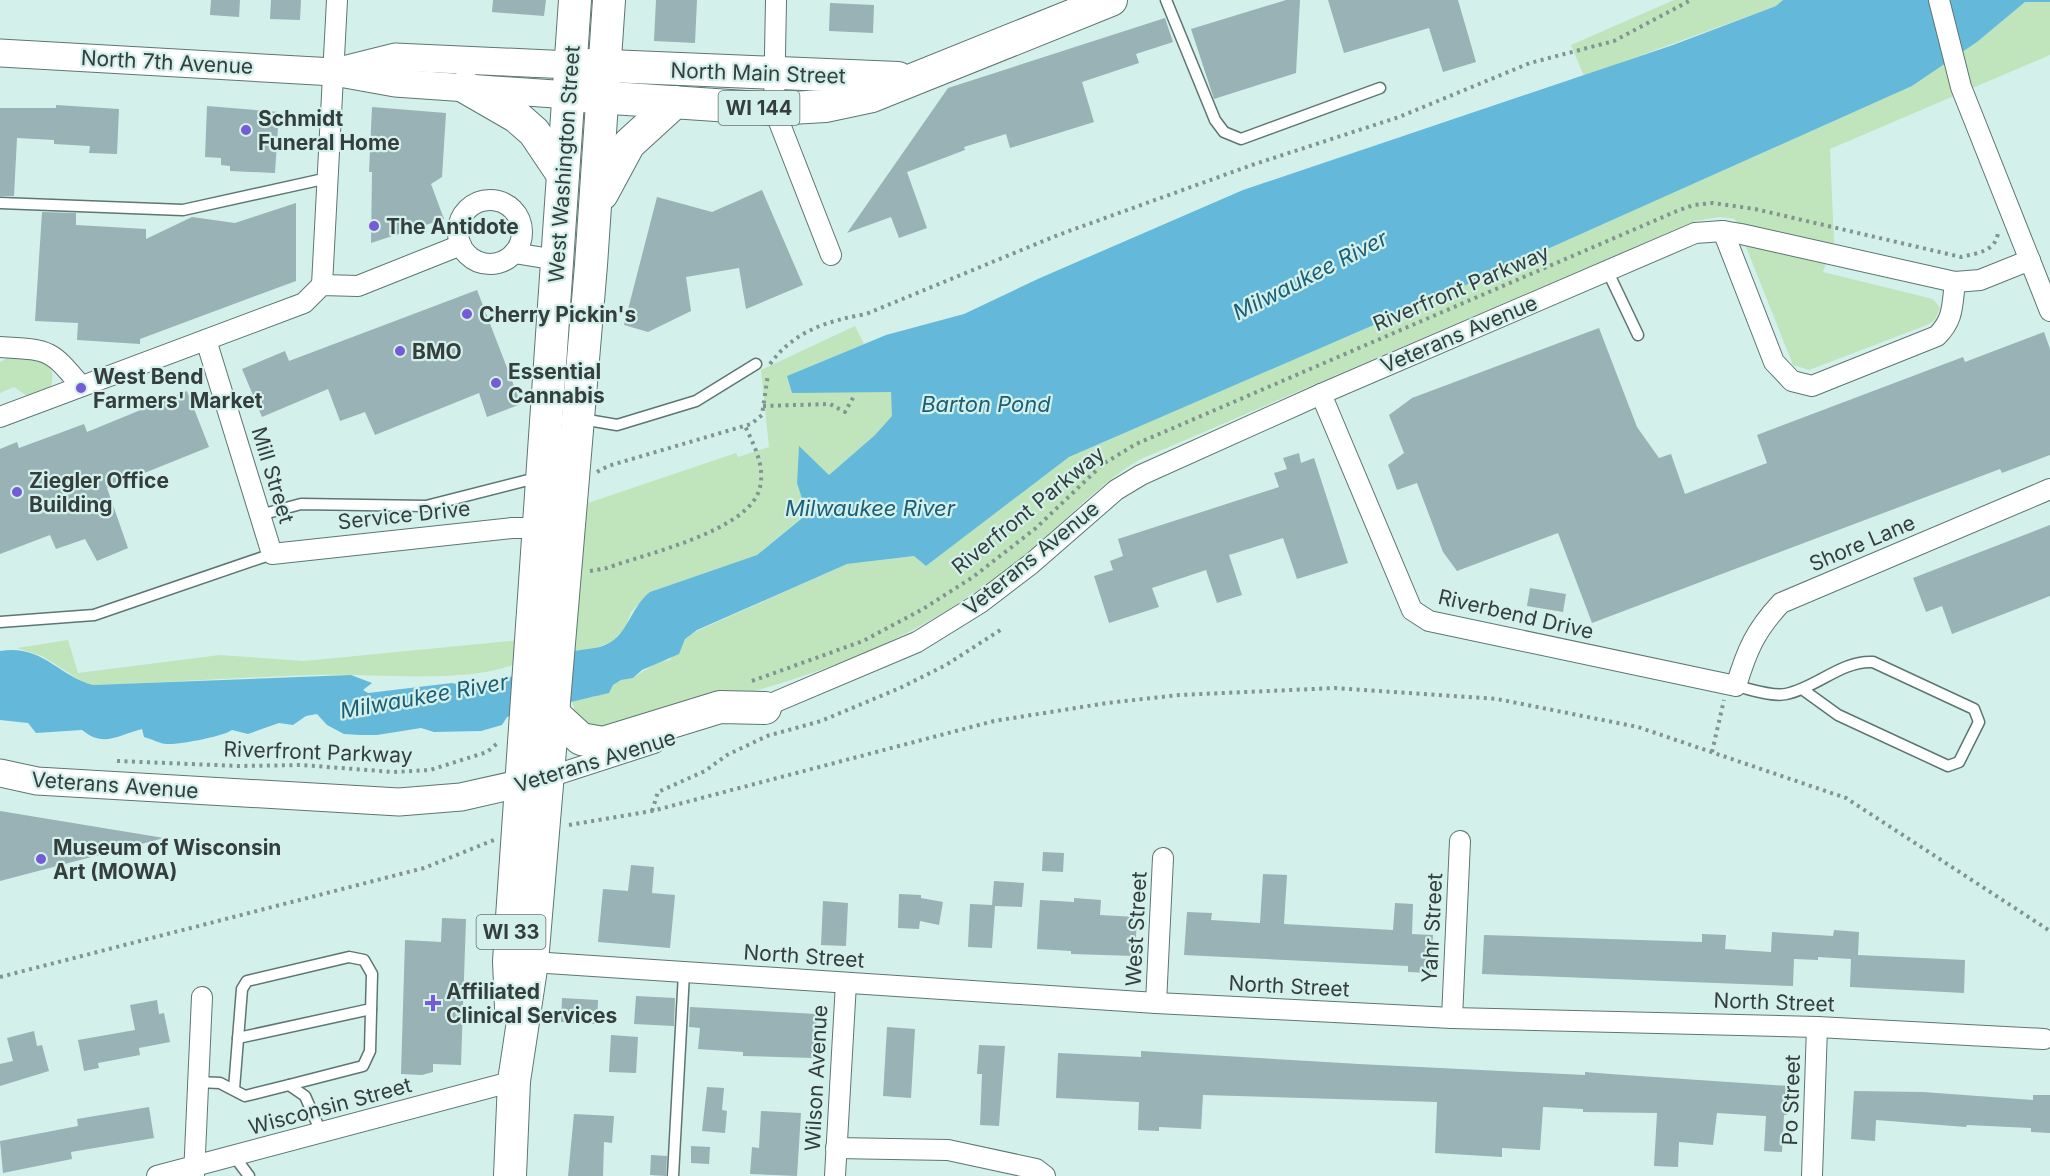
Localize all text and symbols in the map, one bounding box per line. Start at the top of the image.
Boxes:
street label: West Washington Street [543,44,585,284]
street label: North 7th Avenue [80,45,254,79]
street label: North Main Street [670,57,846,89]
road number: WI 144 [718,91,800,125]
place label: Schmidt Funeral Home [258,106,400,155]
marker: Schmidt Funeral Home [239,123,253,137]
place label: The Antidote [386,214,519,239]
marker: The Antidote [367,219,381,233]
water label: Milwaukee River [1228,224,1392,325]
street label: Riverfront Parkway [1369,239,1553,336]
street label: Veterans Avenue [1377,290,1541,378]
place label: Cherry Pickin's [479,302,636,327]
marker: Cherry Pickin's [460,307,474,321]
place label: BMO [412,339,462,364]
marker: BMO [393,344,407,358]
place label: Essential Cannabis [508,359,605,408]
place label: West Bend Farmers' Market [93,364,263,413]
marker: Essential Cannabis [489,376,503,390]
marker: West Bend Farmers' Market [74,381,88,395]
water label: Barton Pond [921,391,1051,417]
street label: Mill Street [247,424,300,526]
street label: Riverfront Parkway [947,441,1109,579]
place label: Ziegler Office Building [29,468,169,517]
marker: Ziegler Office Building [10,485,24,499]
water label: Milwaukee River [785,495,956,521]
street label: Service Drive [337,496,471,534]
street label: Veterans Avenue [958,496,1104,620]
street label: Shore Lane [1805,510,1919,576]
street label: Riverbend Drive [1436,584,1596,644]
water label: Milwaukee River [338,668,511,724]
street label: Veterans Avenue [511,725,679,797]
street label: Riverfront Parkway [223,736,413,768]
street label: Veterans Avenue [31,767,199,803]
place label: Museum of Wisconsin Art (MOWA) [53,835,281,884]
marker: Museum of Wisconsin Art (MOWA) [34,852,48,866]
street label: West Street [1121,871,1151,987]
street label: Yahr Street [1417,872,1447,984]
road number: WI 33 [476,915,546,949]
street label: North Street [743,939,865,973]
street label: North Street [1228,970,1350,1002]
place label: Affiliated Clinical Services [446,979,617,1028]
street label: North Street [1713,987,1835,1017]
marker: Affiliated Clinical Services [424,994,442,1012]
street label: Wilson Avenue [800,1004,832,1152]
street label: Po Street [1777,1054,1805,1146]
street label: Wisconsin Street [246,1072,414,1140]

